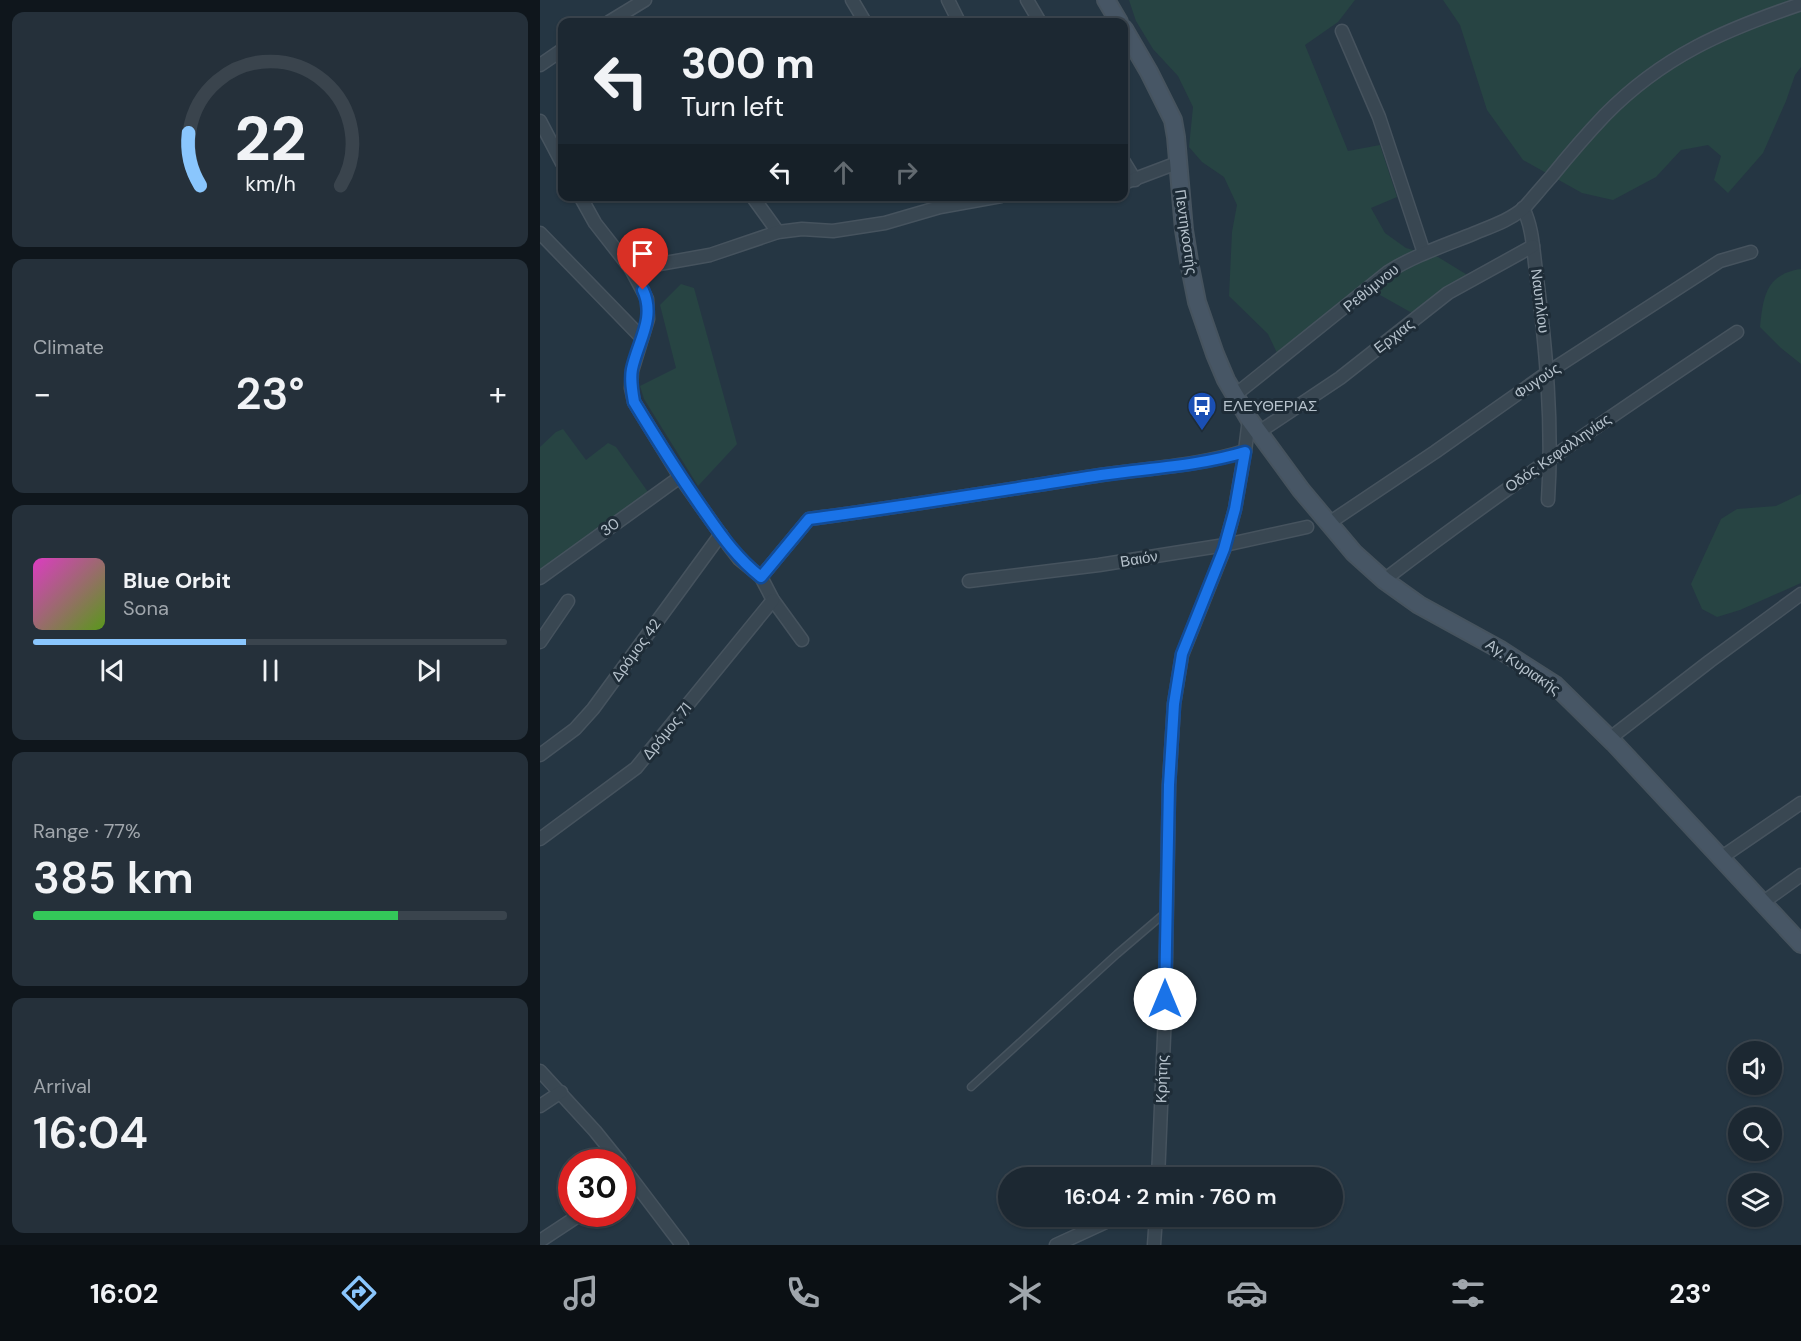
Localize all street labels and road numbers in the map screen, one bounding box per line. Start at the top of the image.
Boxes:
street label: Πεντηκοστής [1170,188,1202,276]
street label: Ρεθύμνου [1339,259,1403,317]
street label: Ναυπλίου [1526,268,1554,334]
street label: Ερχιας [1370,314,1418,358]
street label: Φυγούς [1510,358,1564,404]
street label: Οδός Κεφαλληνίας [1501,409,1615,497]
street label: 30 [596,513,624,541]
street label: Βαιόν [1119,546,1159,572]
street label: Δρόμος 42 [607,615,665,685]
street label: Αγ. Κυριακής [1482,635,1564,699]
street label: Δρόμος 71 [638,698,696,764]
street label: Κρήτης [1151,1054,1173,1104]

